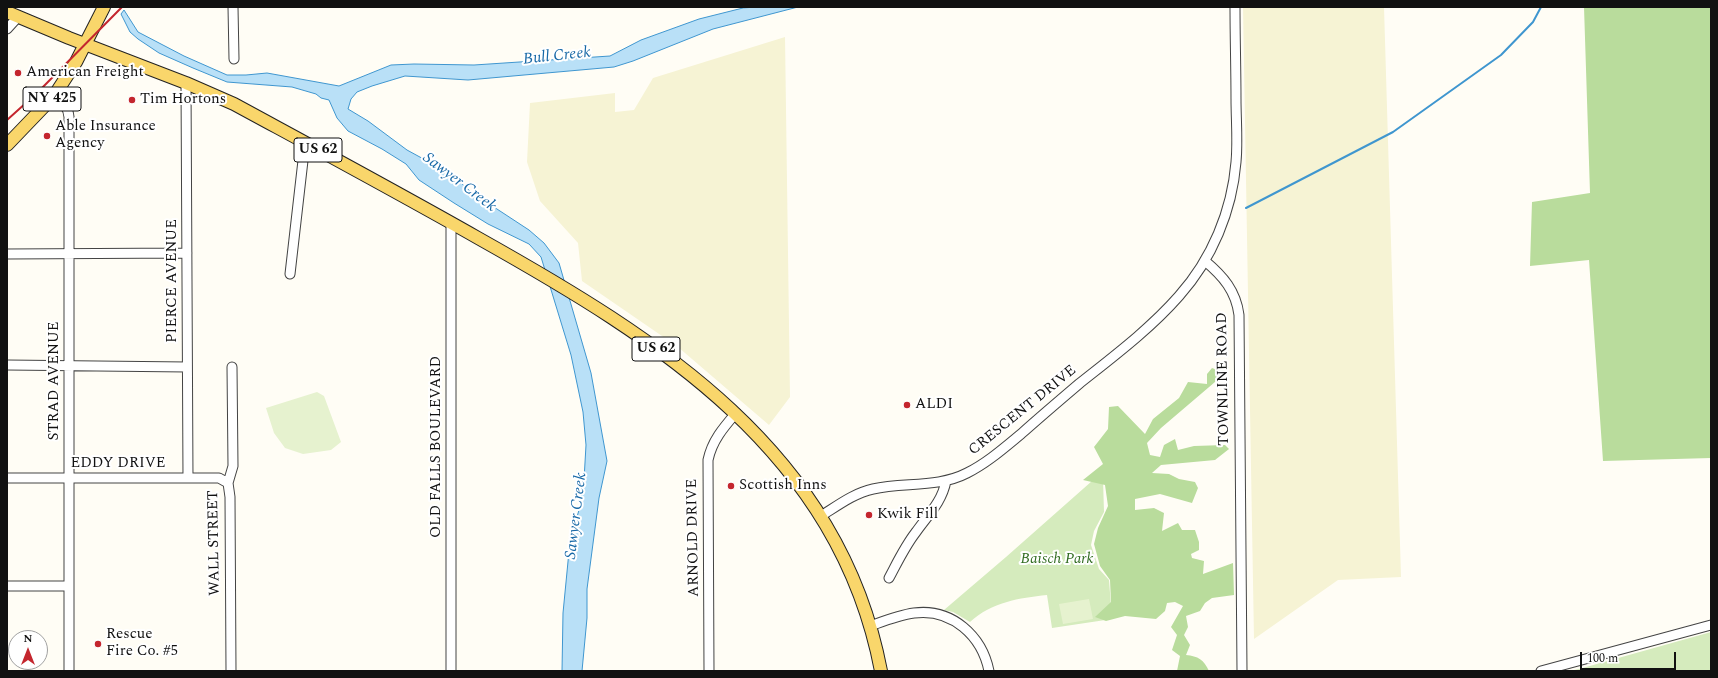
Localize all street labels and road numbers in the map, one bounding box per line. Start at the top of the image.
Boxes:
road number: NY 425 [23,87,81,111]
road number: US 62 [294,138,342,162]
street label: PIERCE AVENUE [164,219,182,343]
street label: TOWNLINE ROAD [1214,312,1234,446]
street label: STRAD AVENUE [46,321,64,441]
road number: US 62 [632,337,680,361]
street label: OLD FALLS BOULEVARD [428,356,446,538]
street label: CRESCENT DRIVE [966,362,1080,460]
street label: EDDY DRIVE [70,455,166,473]
street label: ARNOLD DRIVE [684,479,704,597]
street label: WALL STREET [205,490,225,596]

